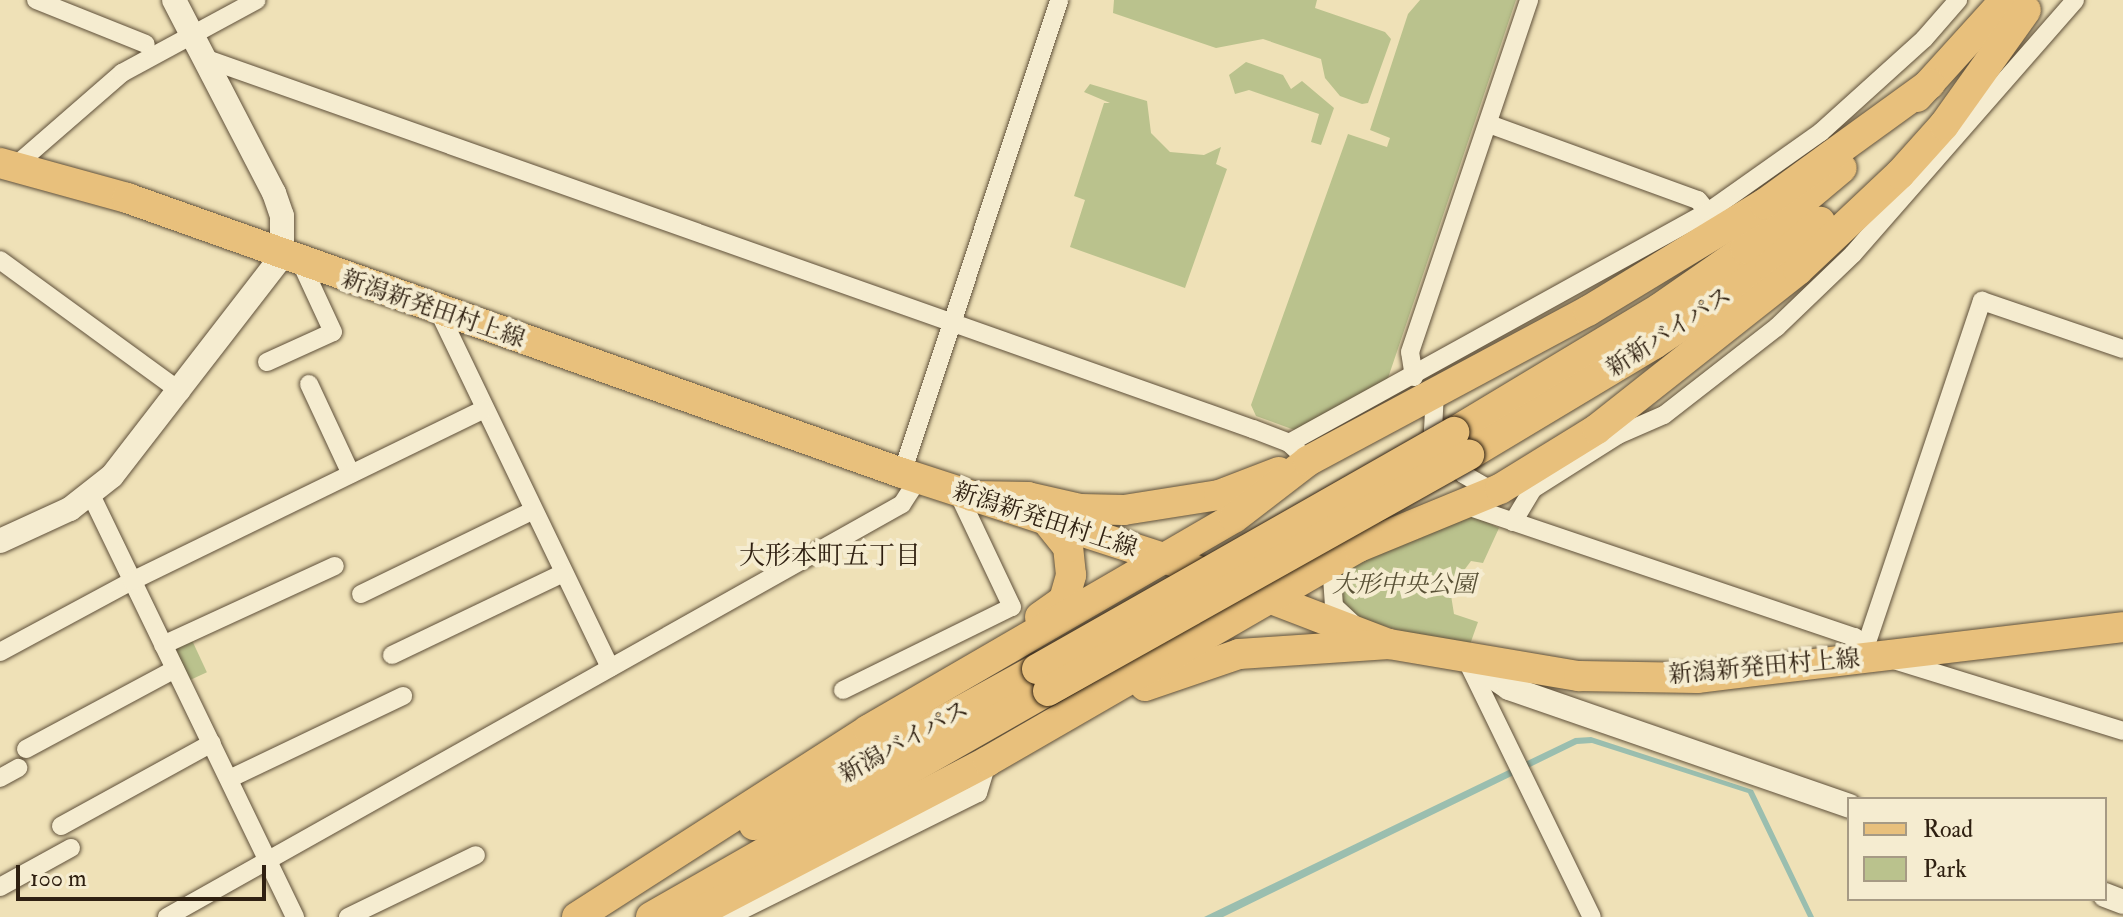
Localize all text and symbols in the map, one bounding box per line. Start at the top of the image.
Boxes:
street label: 新潟新発田村上線 [338,264,528,354]
street label: 新新バイパス [1601,281,1737,383]
street label: 新潟新発田村上線 [949,477,1141,563]
district label: 大形本町五丁目 [739,541,921,573]
park label: 大形中央公園 [1332,571,1476,599]
street label: 新潟新発田村上線 [1667,644,1861,690]
street label: 新潟バイパス [834,694,974,790]
legend [1847,797,2107,901]
text: Road [1923,814,1973,845]
scale bar [20,849,270,899]
text: Park [1923,854,1967,885]
text: 100 m [30,863,87,894]

